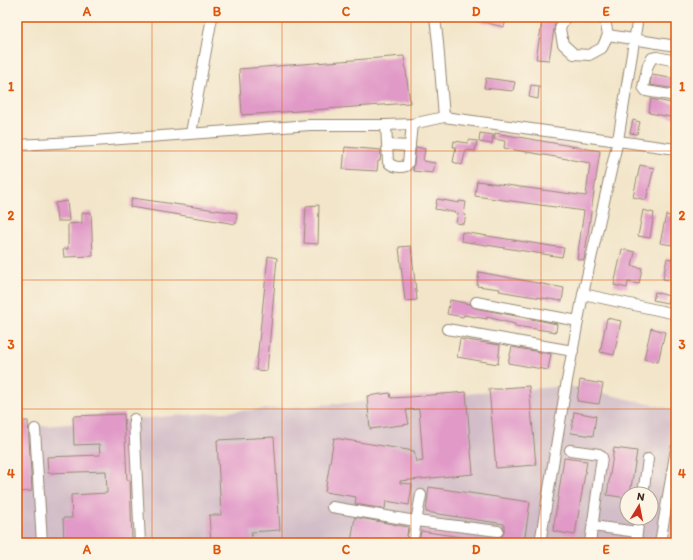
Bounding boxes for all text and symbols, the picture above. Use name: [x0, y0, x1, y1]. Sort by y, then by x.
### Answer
text: A: [82, 4, 92, 19]
text: B: [213, 4, 222, 19]
text: C: [342, 4, 351, 19]
text: D: [472, 4, 481, 19]
text: E: [602, 4, 610, 19]
text: 1: [8, 79, 14, 94]
text: 1: [679, 79, 685, 94]
text: 2: [8, 208, 15, 223]
text: 2: [679, 208, 686, 223]
text: 3: [7, 337, 15, 352]
text: 3: [678, 337, 686, 352]
text: 4: [7, 466, 15, 481]
text: 4: [678, 466, 686, 481]
north arrow: [619, 486, 659, 526]
text: N: [636, 490, 645, 504]
text: A: [82, 542, 92, 557]
text: B: [213, 542, 222, 557]
text: C: [342, 542, 351, 557]
text: D: [472, 542, 481, 557]
text: E: [602, 542, 610, 557]

